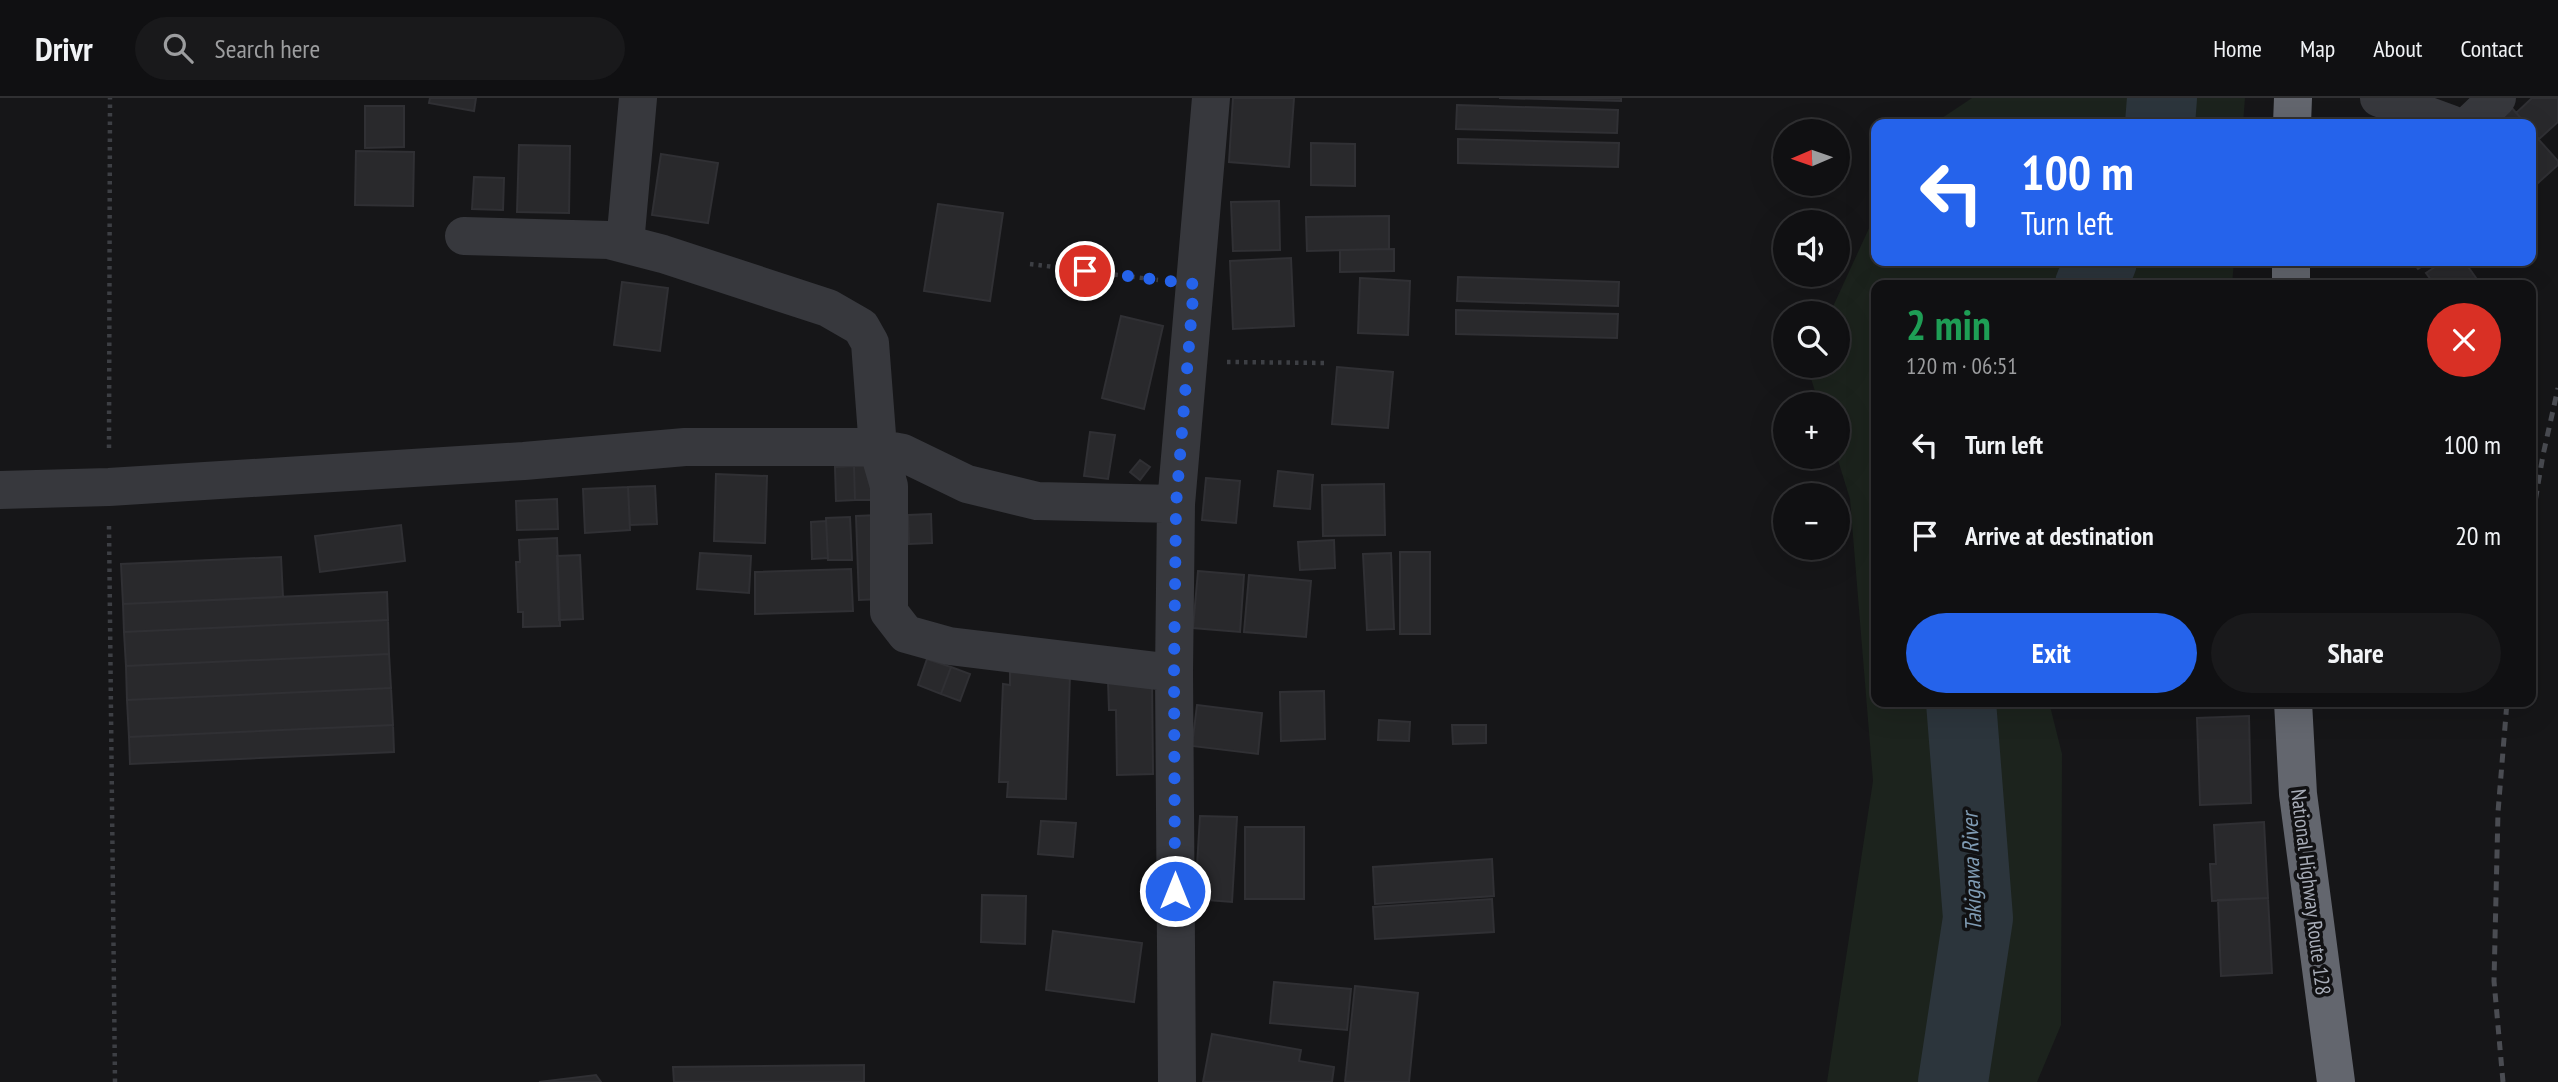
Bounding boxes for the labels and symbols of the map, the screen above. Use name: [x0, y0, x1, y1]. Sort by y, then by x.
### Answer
north arrow: [1773, 119, 1850, 196]
pin: [1055, 241, 1115, 301]
street label: National Highway Route 128: [2285, 788, 2337, 996]
water label: Takigawa River: [1954, 808, 1988, 932]
position arrow: [1138, 854, 1212, 928]

